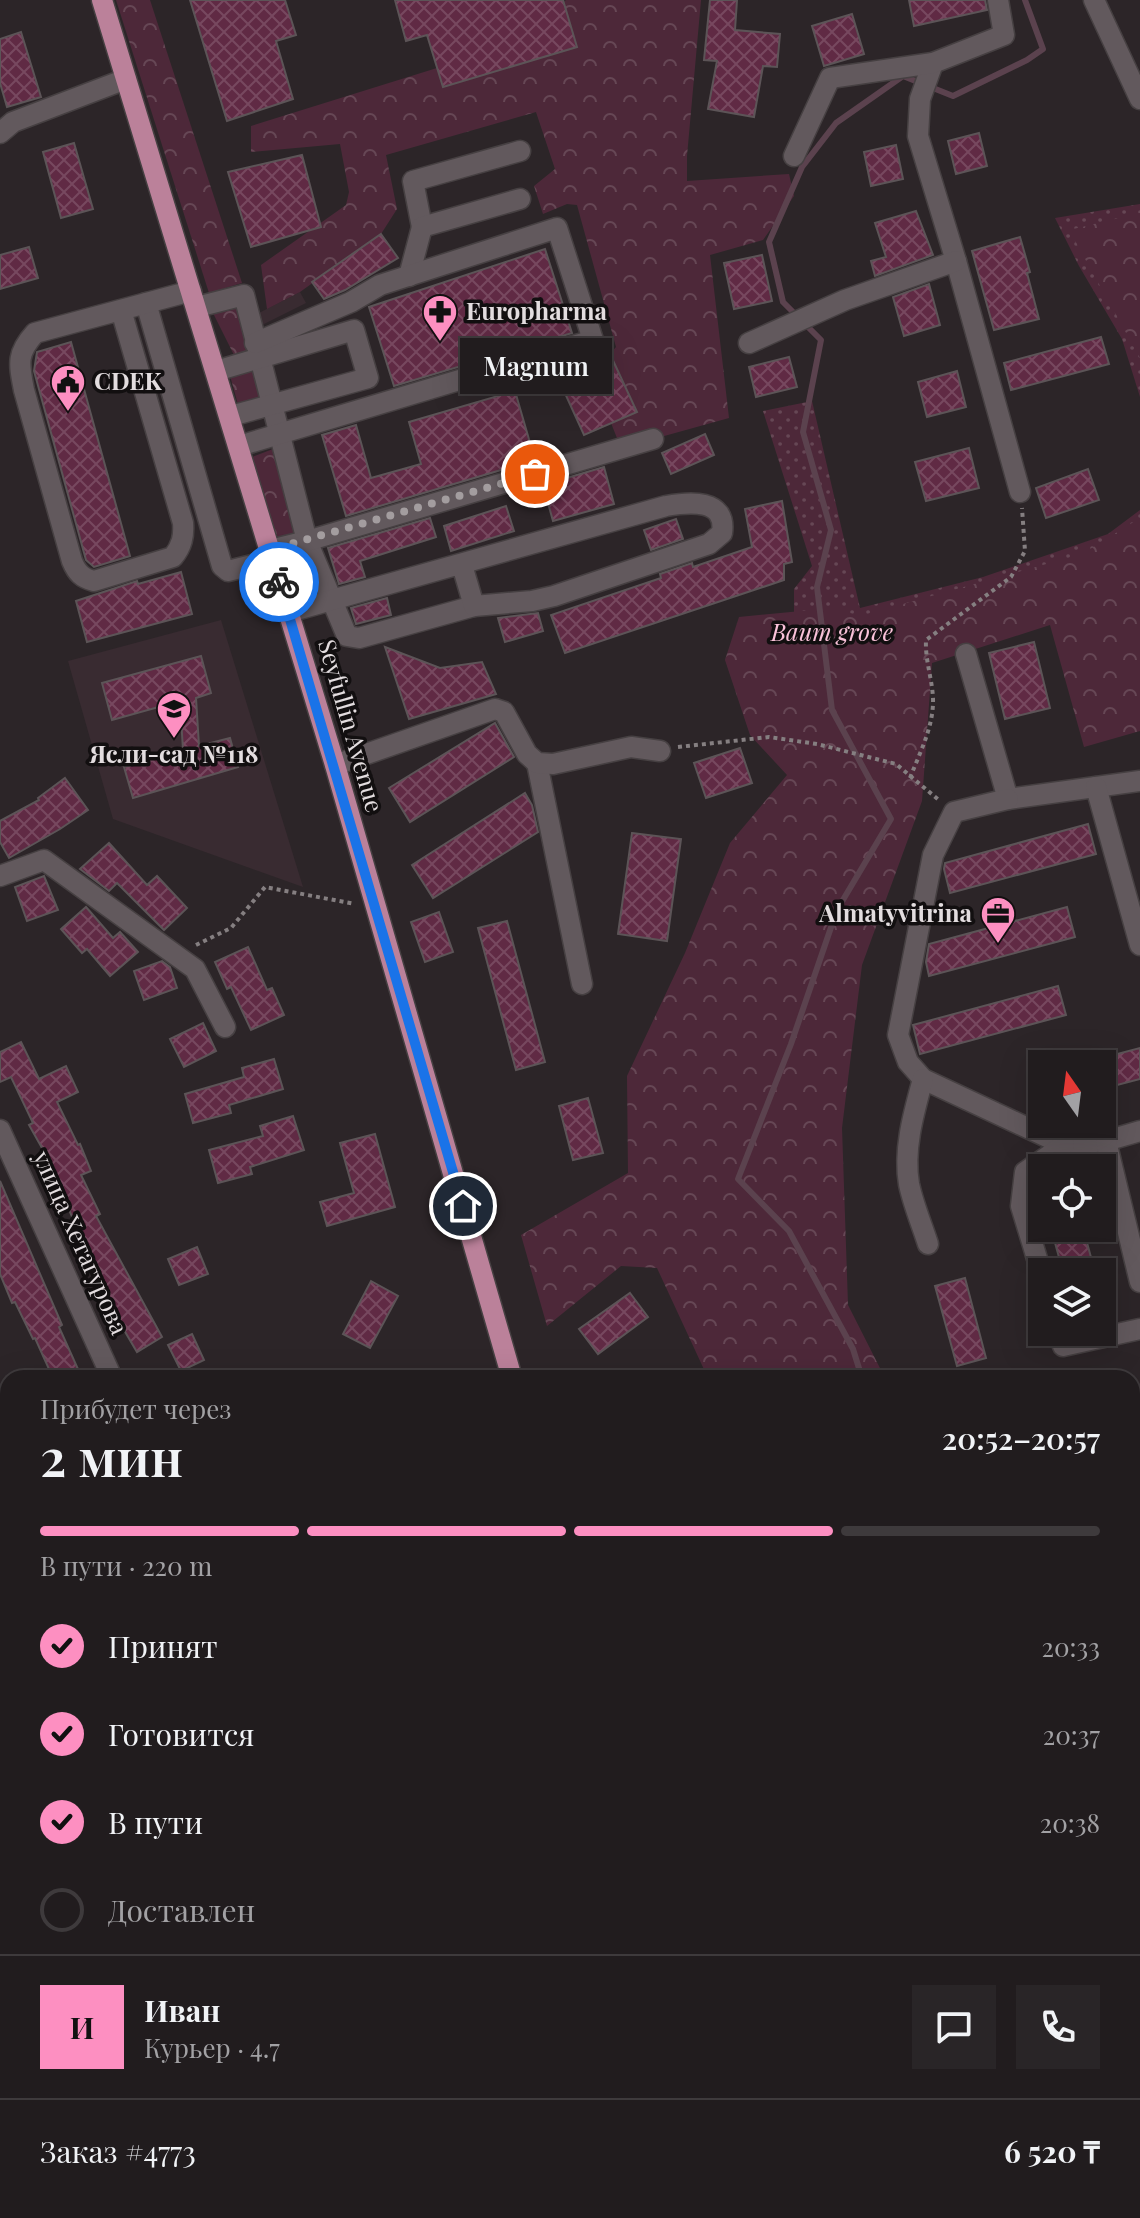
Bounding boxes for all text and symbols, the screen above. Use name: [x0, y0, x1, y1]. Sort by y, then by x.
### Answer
pharmacy icon: Europharma: [421, 293, 459, 343]
place label: Europharma: [466, 294, 608, 326]
callout: Magnum: [459, 338, 611, 394]
text: Magnum: [483, 348, 589, 383]
public building icon: CDEK: [49, 363, 87, 413]
place label: CDEK: [94, 364, 163, 396]
pin: [501, 440, 569, 508]
icon: bag: [513, 452, 557, 496]
courier: [239, 542, 319, 622]
icon: bike: [257, 560, 301, 604]
park label: Baum grove: [770, 615, 893, 647]
street label: Seyfullin Avenue: [312, 635, 392, 815]
school or university icon: Ясли-сад №118: [155, 690, 193, 740]
place label: Ясли-сад №118: [88, 737, 259, 769]
office icon: Almatyvitrina: [979, 895, 1017, 945]
place label: Almatyvitrina: [818, 896, 973, 928]
north arrow: [1028, 1050, 1116, 1138]
map controls: [1028, 1050, 1116, 1346]
street label: улица Хетагурова: [27, 1144, 137, 1339]
button: locate: [1028, 1154, 1116, 1242]
pin: [429, 1172, 497, 1240]
icon: home: [441, 1184, 485, 1228]
button: layers: [1028, 1258, 1116, 1346]
text: Прибудет через: [40, 1391, 232, 1426]
text: 20:52–20:57: [942, 1418, 1100, 1458]
text: 2 мин: [40, 1421, 183, 1490]
text: В пути · 220 m: [40, 1548, 212, 1583]
icon: check: [40, 1624, 84, 1668]
text: Принят: [108, 1626, 218, 1666]
text: 20:33: [1042, 1629, 1100, 1664]
icon: check: [40, 1712, 84, 1756]
text: Готовится: [108, 1714, 254, 1754]
text: 20:37: [1043, 1717, 1100, 1752]
icon: check: [40, 1800, 84, 1844]
text: В пути: [108, 1802, 203, 1842]
text: 20:38: [1040, 1805, 1100, 1840]
text: Доставлен: [108, 1890, 255, 1930]
button: chat: [912, 1985, 996, 2069]
button: phone: [1016, 1985, 1100, 2069]
text: Иван: [144, 1990, 220, 2030]
text: И: [70, 2007, 94, 2047]
text: Курьер · 4.7: [144, 2030, 280, 2065]
text: Заказ #4773: [40, 2131, 196, 2171]
text: 6 520 ₸: [1004, 2131, 1100, 2171]

